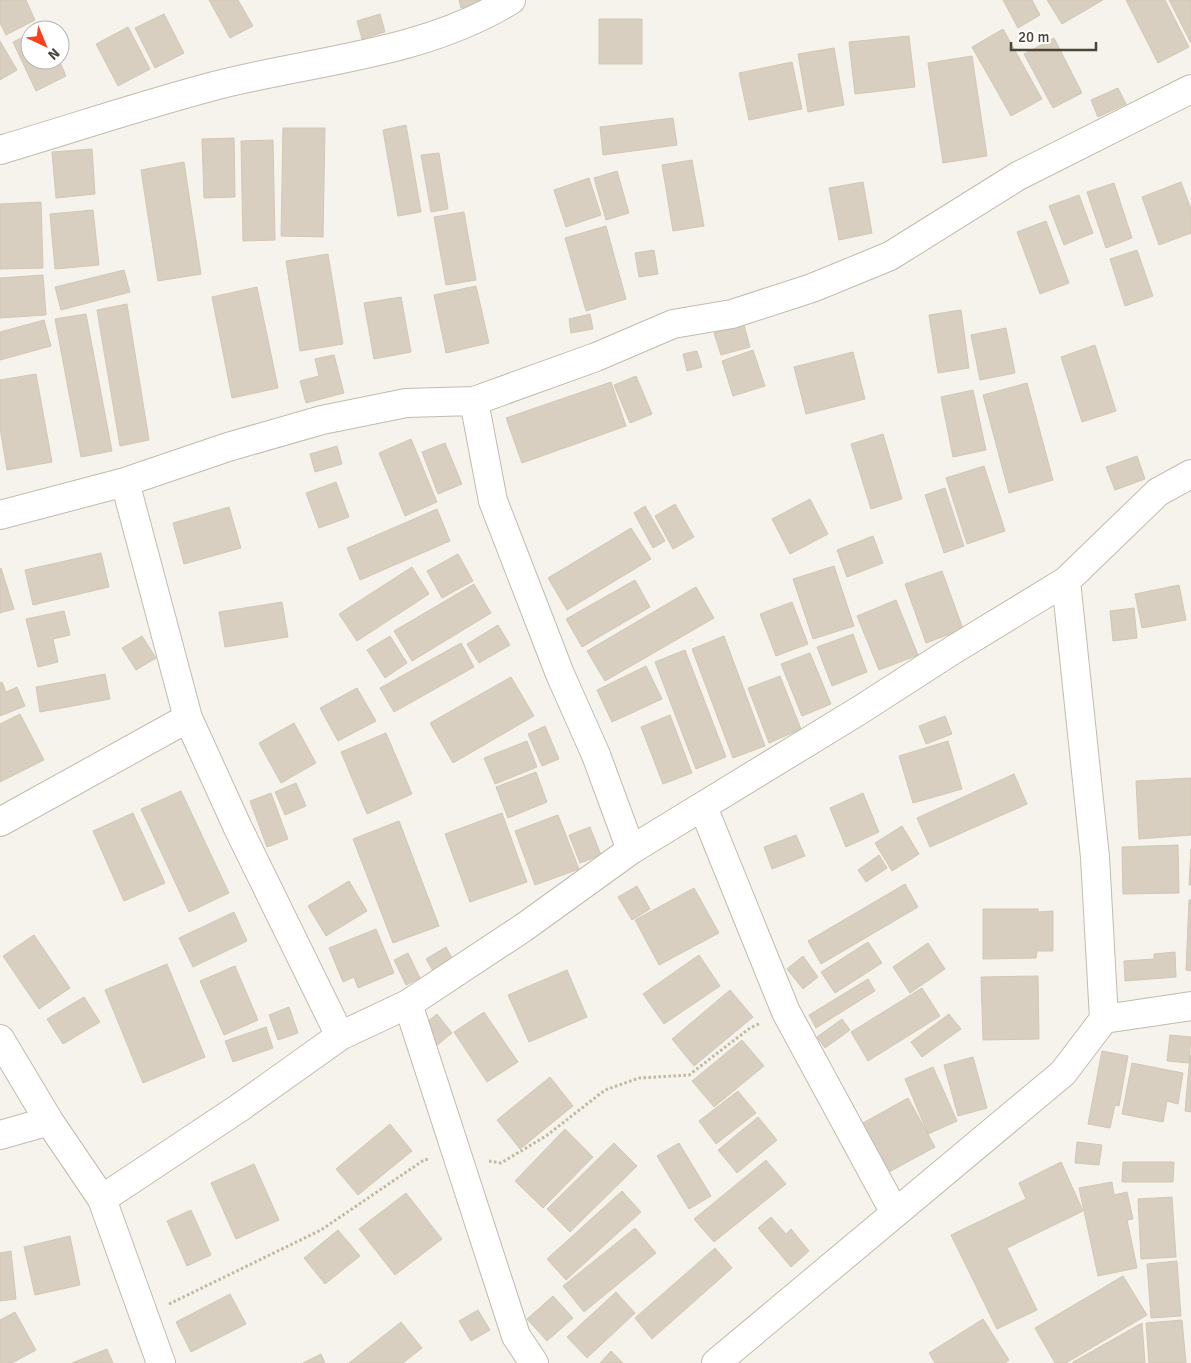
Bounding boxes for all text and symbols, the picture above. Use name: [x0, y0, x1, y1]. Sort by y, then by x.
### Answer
north arrow: [20, 20, 70, 70]
scale bar: [1011, 20, 1096, 52]
text: 20 m: [1018, 28, 1049, 46]
text: N: [44, 44, 63, 63]

